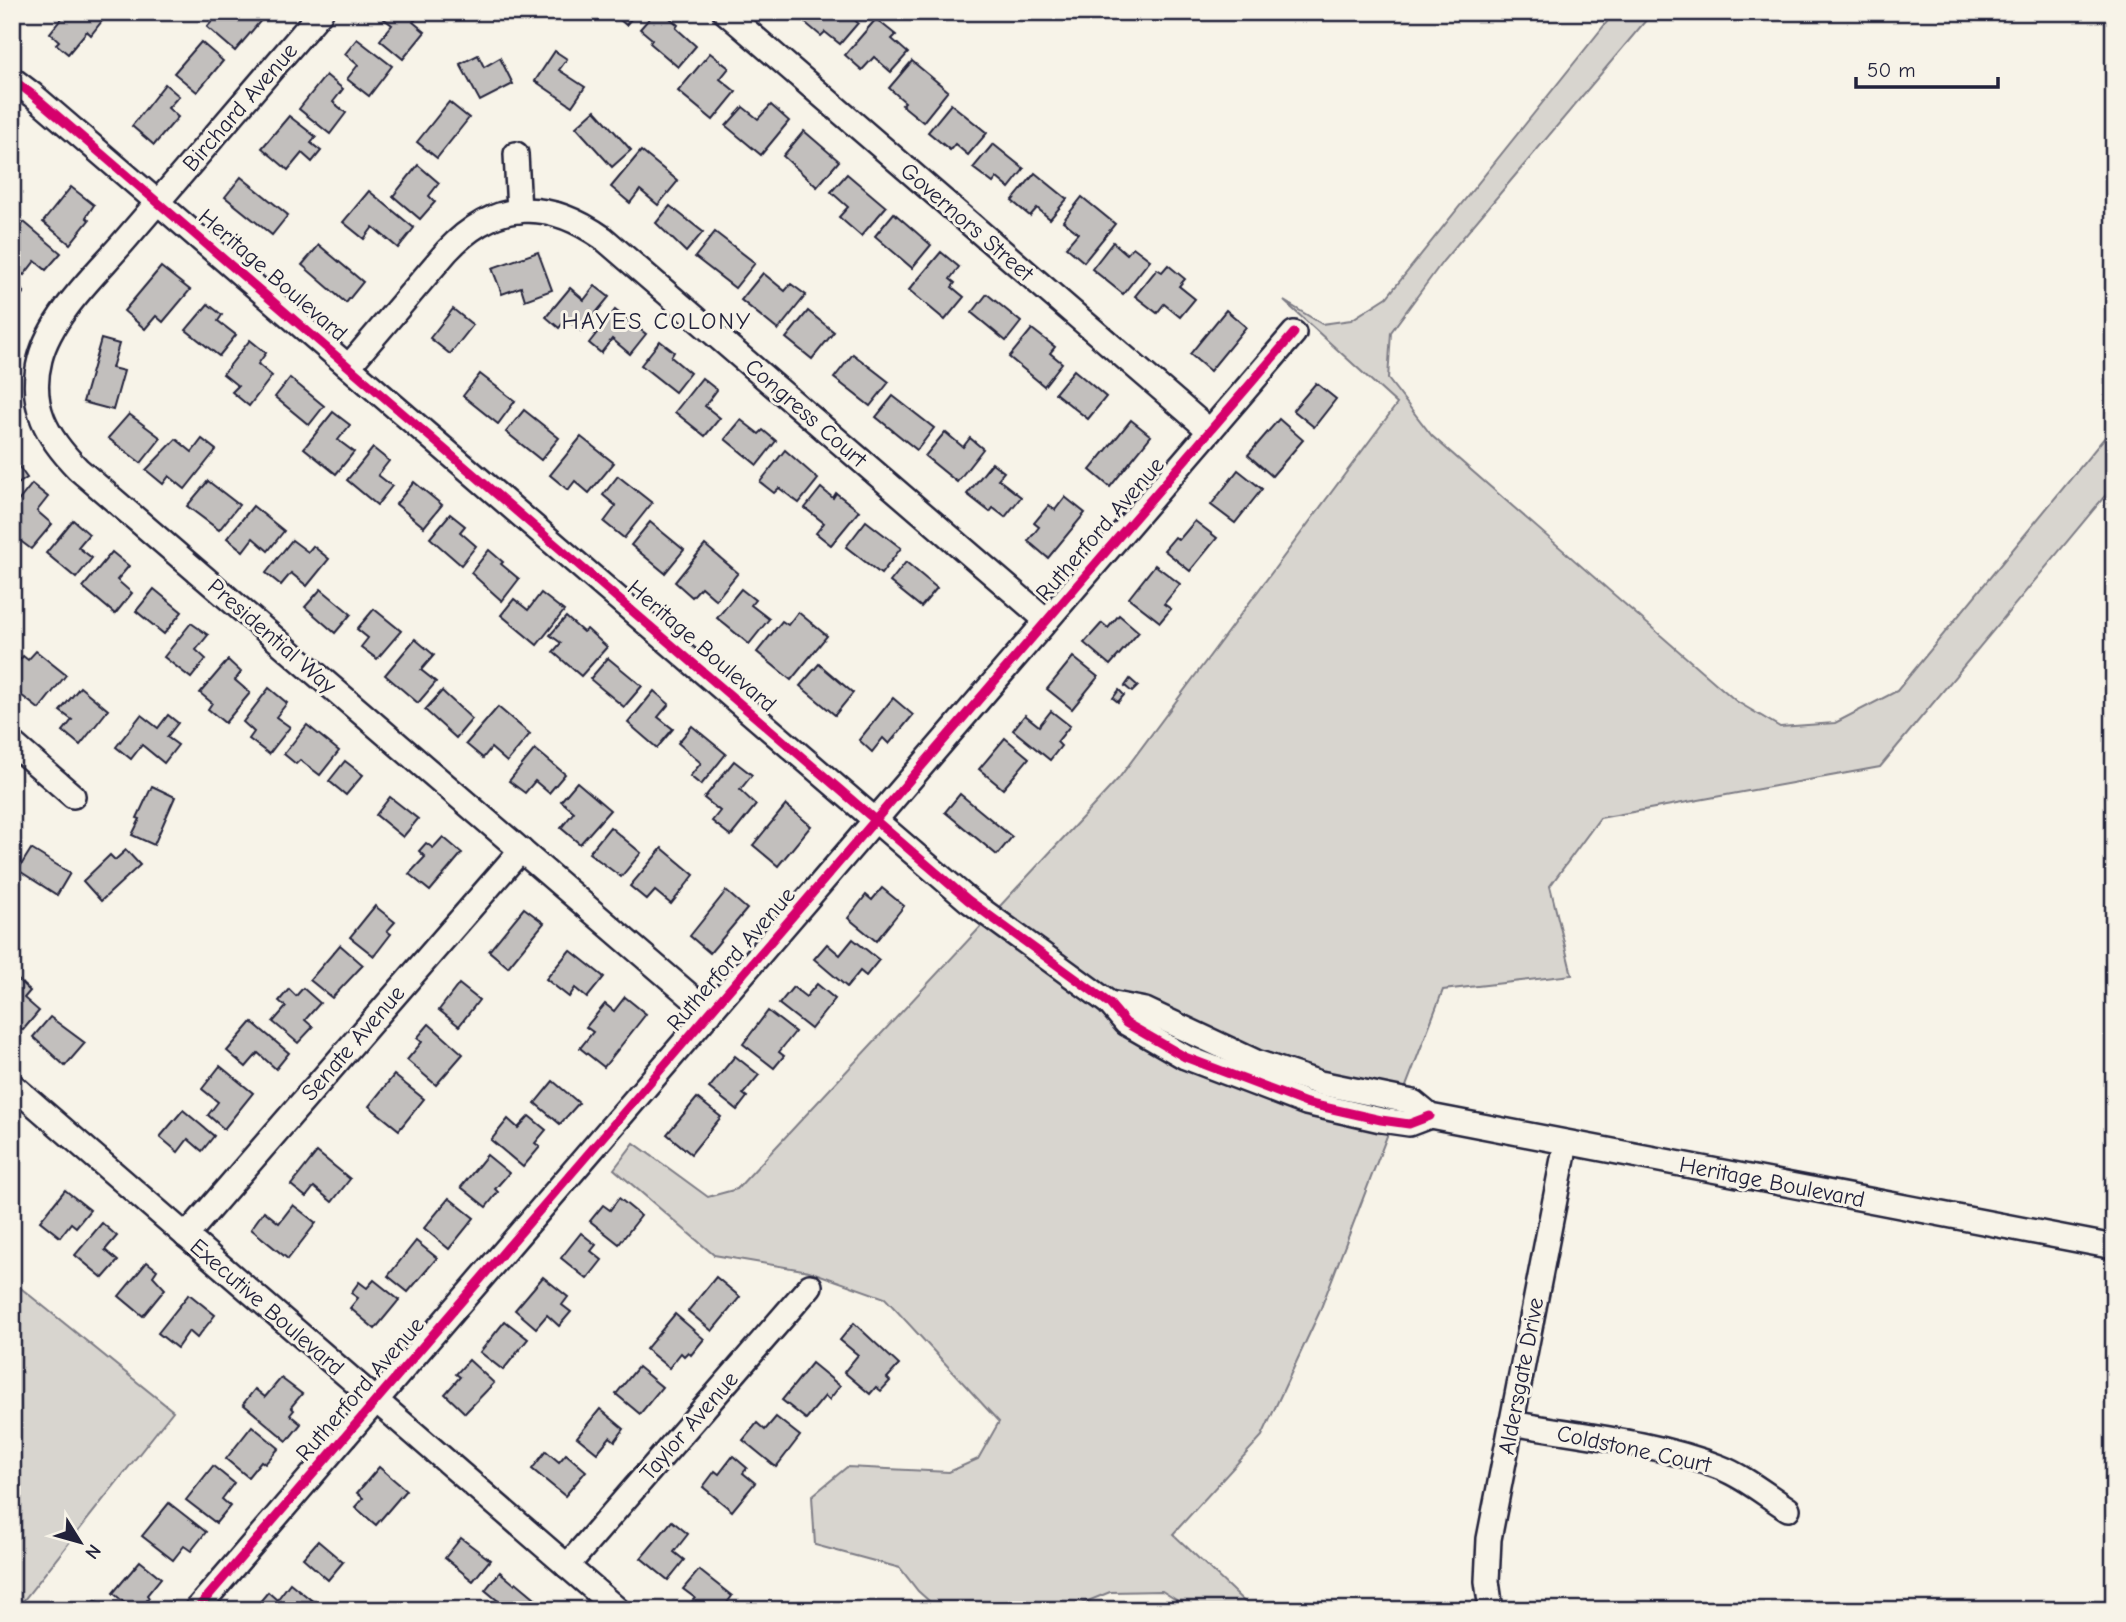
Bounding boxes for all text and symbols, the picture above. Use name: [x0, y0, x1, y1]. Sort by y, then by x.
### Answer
street label: Birchard Avenue: [177, 37, 303, 177]
scale bar: [1856, 46, 1998, 90]
text: 50 m: [1867, 58, 1916, 82]
street label: Governors Street: [895, 157, 1040, 288]
street label: Heritage Boulevard: [193, 203, 353, 347]
district label: HAYES COLONY: [562, 307, 752, 335]
street label: Congress Court: [740, 353, 873, 474]
street label: Rutherford Avenue: [1030, 452, 1170, 606]
street label: Presidential Way: [202, 573, 342, 700]
street label: Heritage Boulevard: [622, 574, 782, 718]
street label: Rutherford Avenue: [661, 882, 801, 1036]
street label: Senate Avenue: [296, 980, 410, 1106]
street label: Heritage Boulevard: [1677, 1151, 1867, 1213]
street label: Executive Boulevard: [184, 1233, 350, 1381]
street label: Aldersgate Drive: [1493, 1295, 1549, 1457]
street label: Rutherford Avenue: [290, 1312, 430, 1466]
street label: Taylor Avenue: [634, 1366, 744, 1486]
street label: Coldstone Court: [1554, 1419, 1715, 1479]
north arrow: [46, 1506, 116, 1576]
text: N: [80, 1540, 105, 1563]

